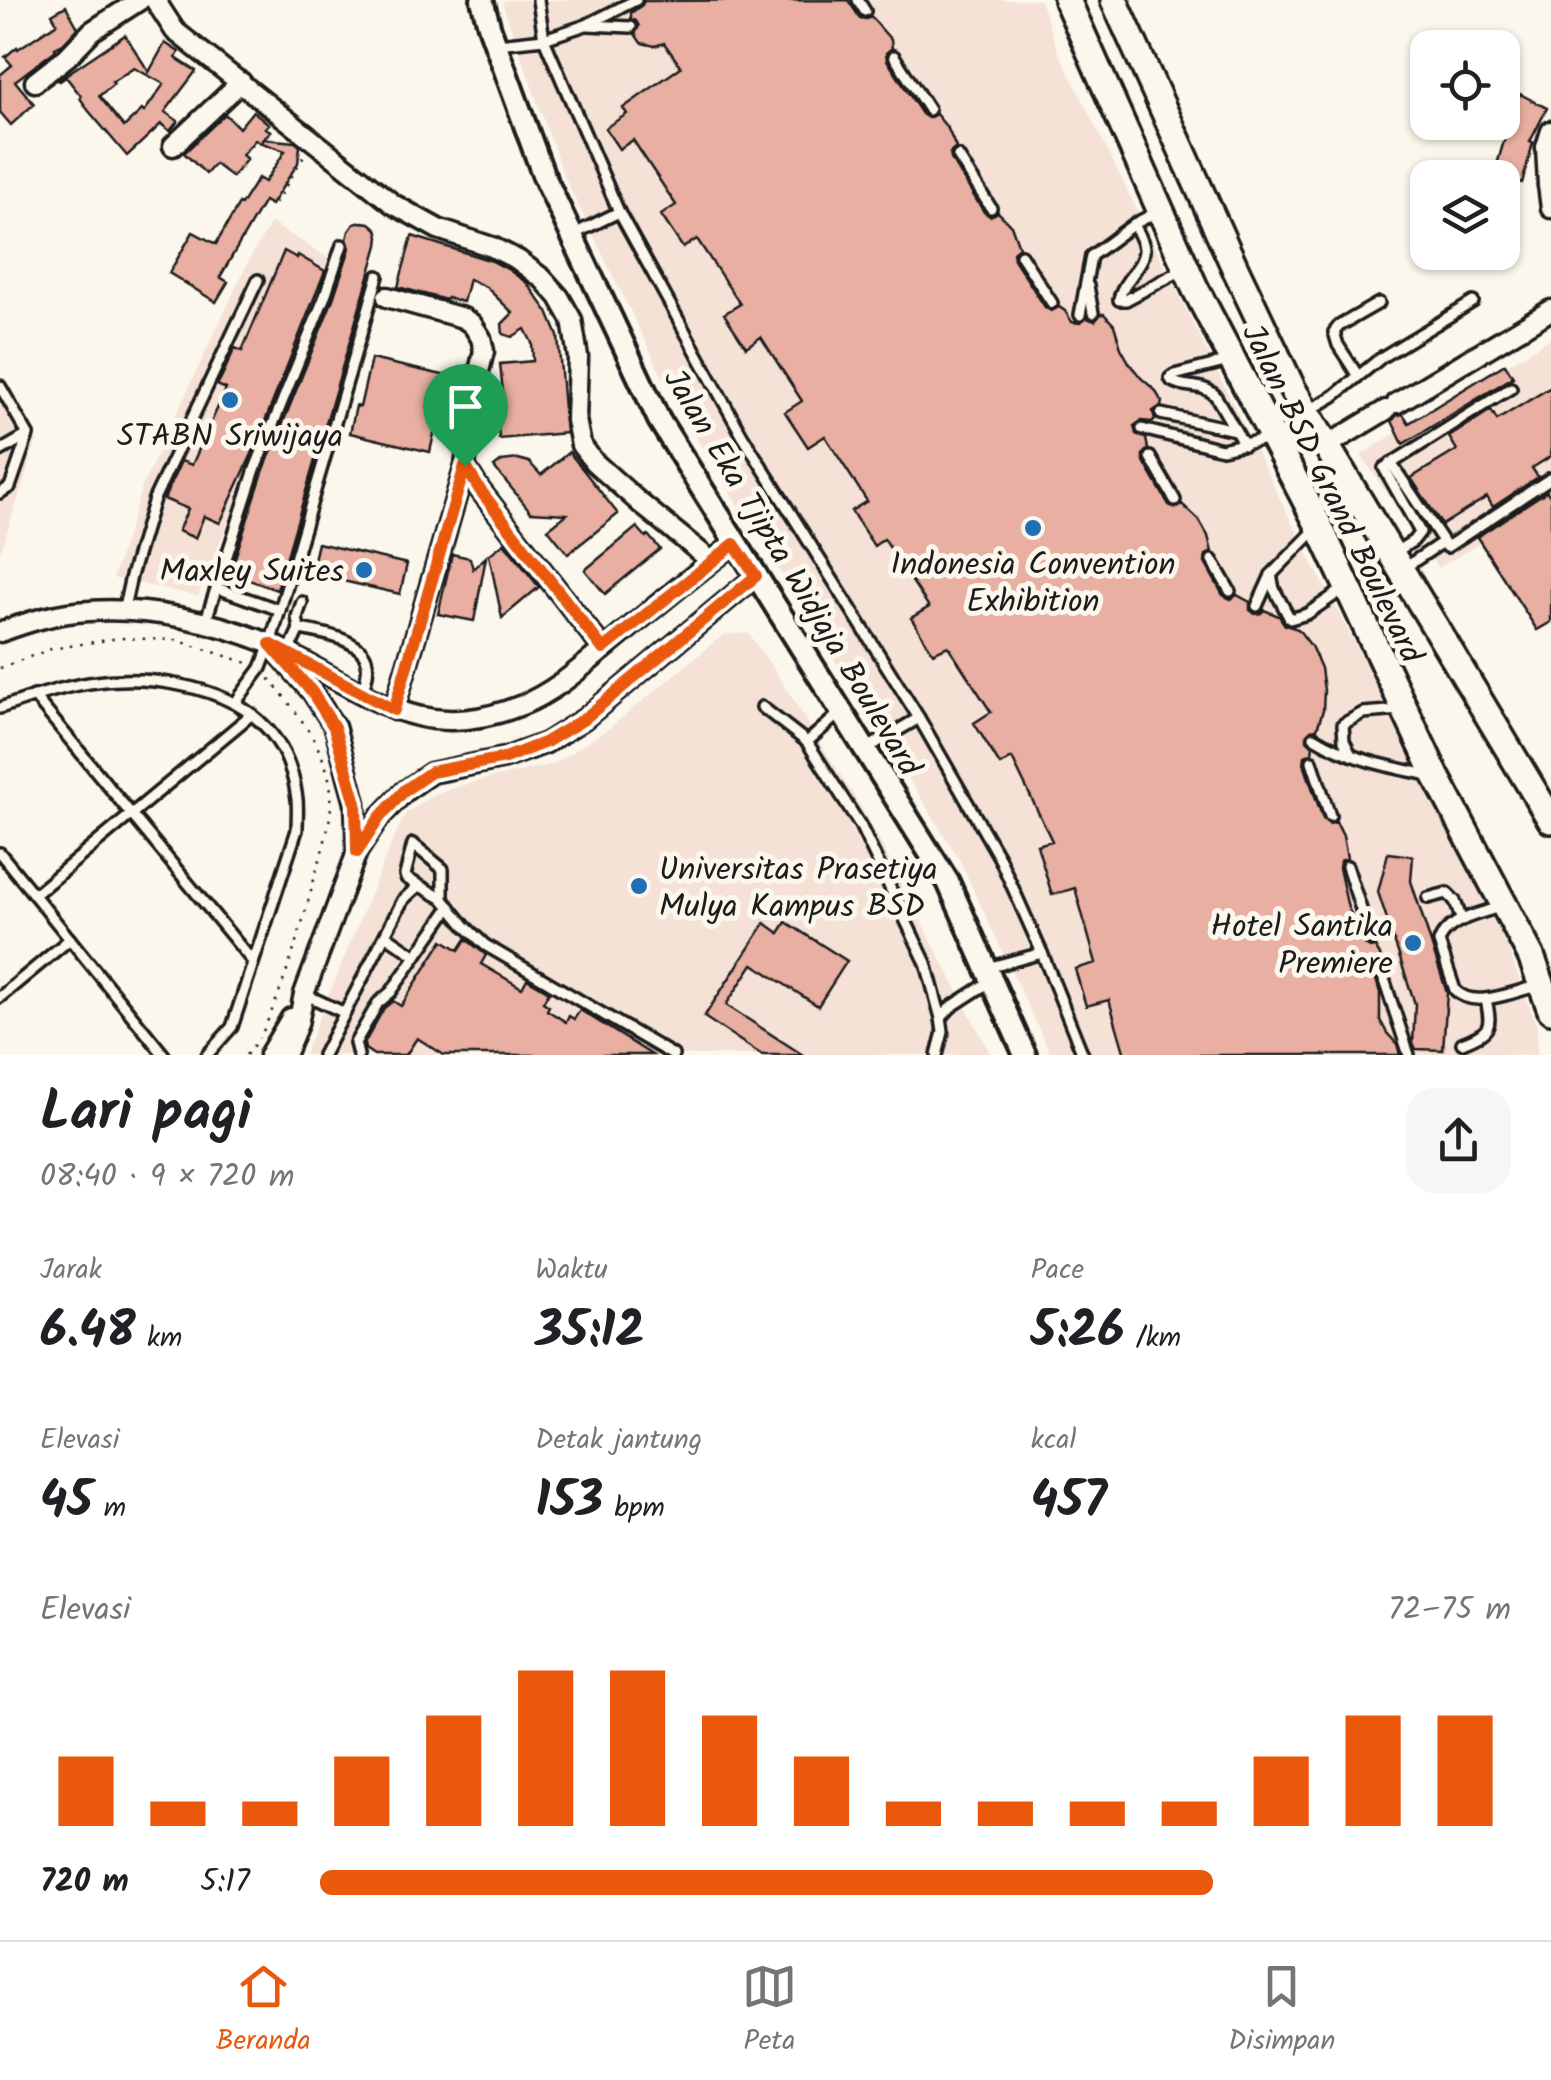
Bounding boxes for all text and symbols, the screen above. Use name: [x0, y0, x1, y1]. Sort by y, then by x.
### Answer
map controls: [1410, 30, 1520, 270]
button: locate: [1410, 30, 1520, 140]
button: layers: [1410, 160, 1520, 270]
street label: Jalan BSD Grand Boulevard: [1226, 316, 1436, 673]
street label: Jalan Eka Tjipta Widjaja Boulevard: [648, 360, 934, 788]
pin: [423, 364, 508, 467]
icon: arrive: [438, 379, 493, 434]
marker: STABN Sriwijaya: [219, 389, 241, 411]
place label: STABN Sriwijaya: [117, 412, 343, 463]
marker: Indonesia Convention Exhibition: [1022, 517, 1044, 539]
place label: Indonesia Convention Exhibition: [890, 540, 1176, 628]
place label: Maxley Suites: [160, 547, 344, 598]
marker: Maxley Suites: [353, 559, 375, 581]
place label: Universitas Prasetiya Mulya Kampus BSD: [659, 845, 937, 933]
marker: Universitas Prasetiya Mulya Kampus BSD: [628, 875, 650, 897]
place label: Hotel Santika Premiere: [1211, 902, 1393, 990]
marker: Hotel Santika Premiere: [1402, 932, 1424, 954]
text: Lari pagi: [40, 1071, 252, 1158]
button: share: [1406, 1088, 1511, 1193]
text: 08:40 · 9 × 720 m: [40, 1152, 295, 1203]
text: Jarak: [40, 1248, 102, 1293]
text: Waktu: [535, 1248, 608, 1293]
text: Pace: [1031, 1248, 1084, 1293]
text: 6.48: [40, 1293, 136, 1373]
text: 35:12: [535, 1293, 645, 1373]
text: 5:26: [1031, 1293, 1125, 1373]
text: km: [136, 1316, 182, 1361]
text: /km: [1125, 1316, 1181, 1361]
text: Elevasi: [40, 1418, 119, 1463]
text: Detak jantung: [535, 1418, 702, 1463]
text: kcal: [1031, 1418, 1076, 1463]
text: 45: [40, 1463, 93, 1543]
text: 153: [535, 1463, 603, 1543]
text: 457: [1031, 1463, 1107, 1543]
text: m: [93, 1486, 126, 1531]
text: bpm: [603, 1486, 665, 1531]
text: Elevasi: [40, 1585, 131, 1636]
text: 72–75 m: [1388, 1585, 1511, 1636]
text: 720 m: [40, 1857, 129, 1908]
text: 5:17: [200, 1857, 250, 1908]
tab: Beranda: [216, 1959, 311, 2064]
tab: Peta: [742, 1959, 797, 2064]
tab: Disimpan: [1228, 1959, 1335, 2064]

